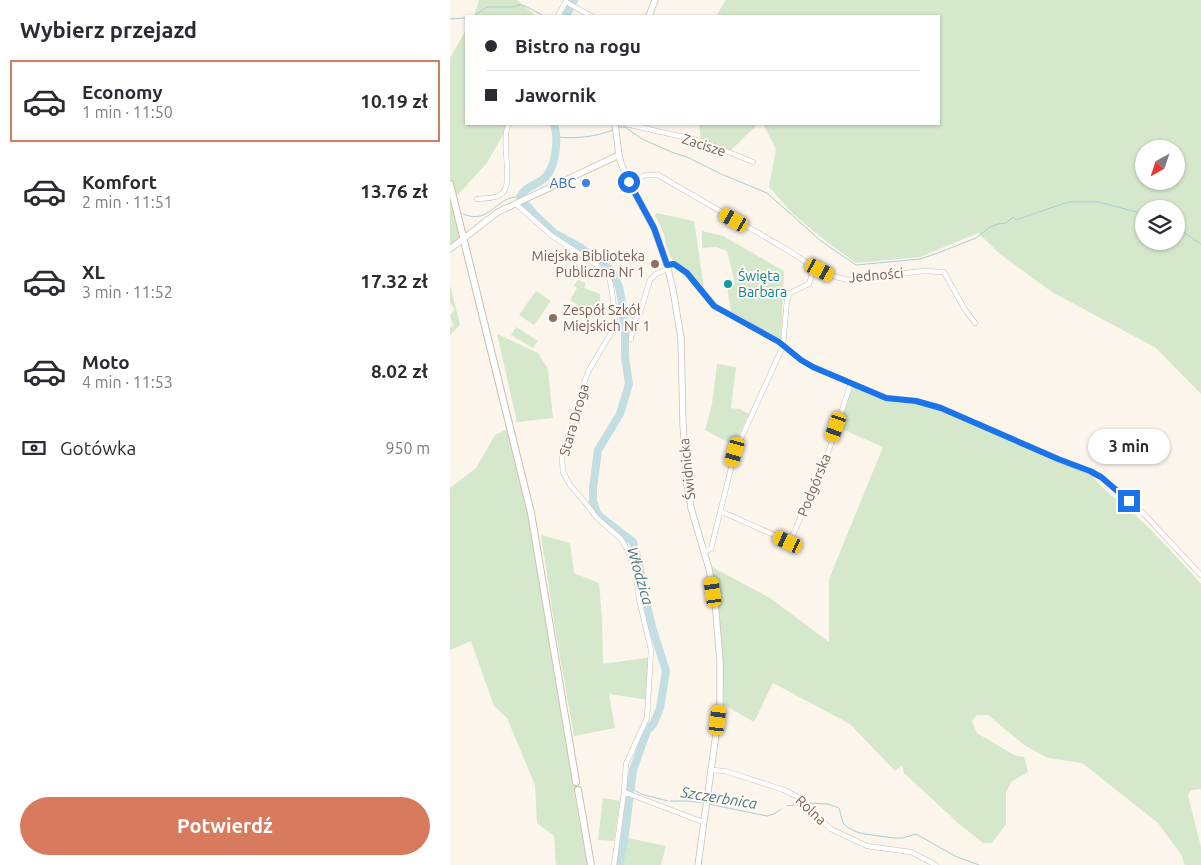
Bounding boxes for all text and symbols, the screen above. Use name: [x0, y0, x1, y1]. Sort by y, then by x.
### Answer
text: Wybierz przejazd: [20, 17, 197, 42]
text: Bistro na rogu: [515, 35, 641, 57]
icon: car: [22, 79, 67, 124]
text: Economy: [82, 81, 163, 103]
text: Jawornik: [515, 84, 596, 106]
text: 10.19 zł: [360, 90, 428, 112]
text: 1 min · 11:50: [82, 103, 173, 121]
street label: Zacisze: [680, 130, 728, 160]
north arrow: [1135, 140, 1185, 190]
map controls: [1135, 140, 1185, 250]
icon: car: [22, 169, 67, 214]
text: Komfort: [82, 171, 157, 193]
route start: [618, 171, 640, 193]
place label: ABC: [549, 175, 576, 191]
marker: ABC: [580, 177, 592, 189]
text: 13.76 zł: [360, 180, 428, 202]
text: 2 min · 11:51: [82, 193, 173, 211]
button: layers: [1135, 200, 1185, 250]
car: [717, 206, 750, 234]
place label: Miejska Biblioteka Publiczna Nr 1: [532, 248, 645, 280]
car: [803, 256, 836, 284]
marker: Miejska Biblioteka Publiczna Nr 1: [649, 258, 661, 270]
icon: car: [22, 259, 67, 304]
text: XL: [82, 261, 105, 283]
street label: Jedności: [848, 265, 904, 285]
place label: Święta Barbara: [738, 267, 787, 300]
text: 17.32 zł: [360, 270, 428, 292]
marker: Święta Barbara: [722, 278, 734, 290]
text: 3 min · 11:52: [82, 283, 173, 301]
place label: Zespół Szkół Miejskich Nr 1: [563, 302, 650, 334]
marker: Zespół Szkół Miejskich Nr 1: [547, 312, 559, 324]
icon: car: [22, 349, 67, 394]
text: Moto: [82, 351, 130, 373]
text: 8.02 zł: [371, 360, 428, 382]
text: 4 min · 11:53: [82, 373, 173, 391]
street label: Stara Droga: [556, 382, 592, 458]
car: [824, 410, 847, 444]
callout: 3 min: [1088, 428, 1170, 464]
icon: cash: [20, 434, 48, 462]
car: [723, 436, 746, 468]
text: Gotówka: [60, 437, 136, 459]
street label: Świdnicka: [675, 437, 698, 501]
text: 3 min: [1109, 437, 1149, 455]
text: 950 m: [385, 439, 430, 457]
street label: Podgórska: [794, 451, 834, 519]
route end: [1118, 490, 1140, 512]
car: [771, 529, 804, 555]
water label: Włodzica: [624, 545, 657, 607]
car: [703, 576, 722, 608]
car: [708, 704, 727, 736]
water label: Szczerbnica: [679, 783, 758, 812]
street label: Rolna: [792, 792, 830, 828]
button: Potwierdź: [20, 797, 430, 855]

